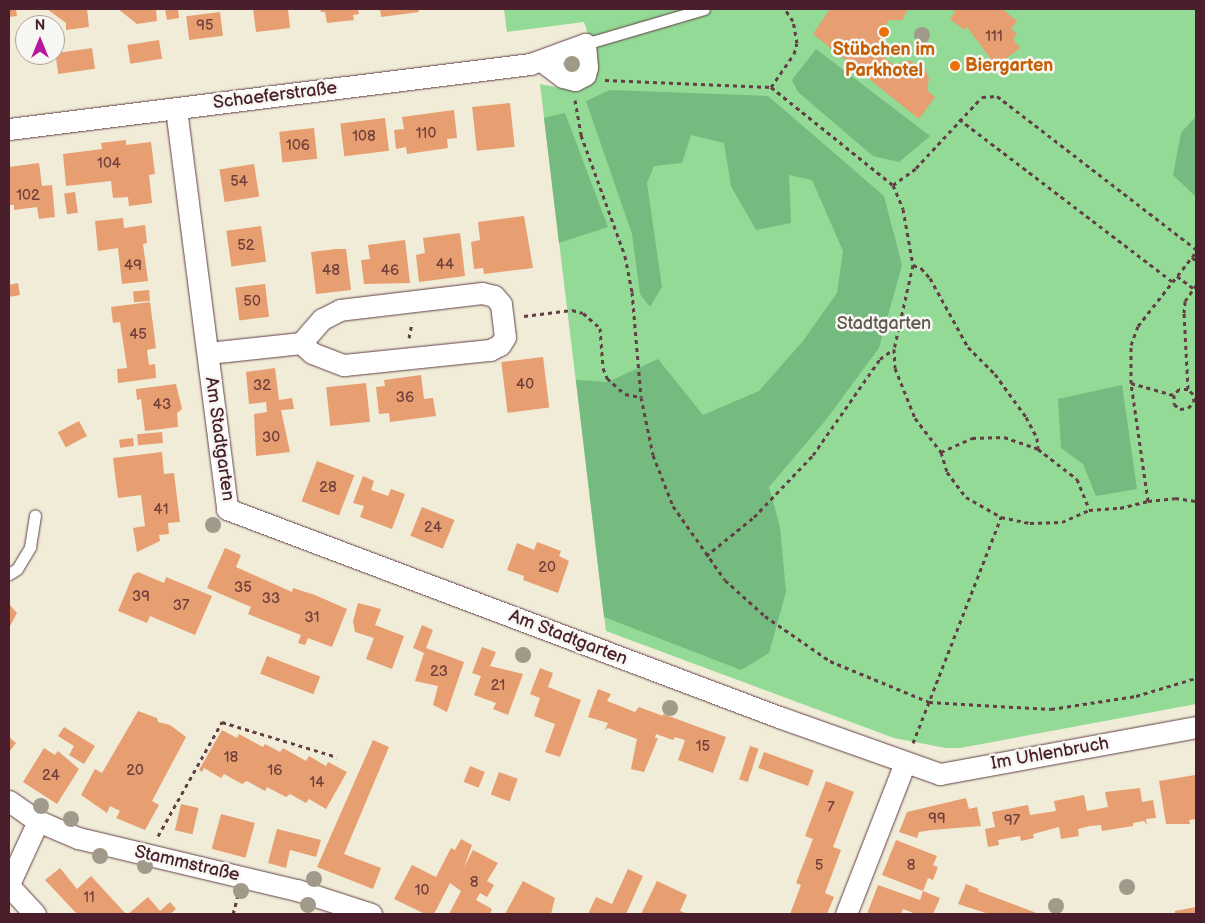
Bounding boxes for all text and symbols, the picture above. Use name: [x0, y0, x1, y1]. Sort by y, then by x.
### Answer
north arrow: [15, 15, 65, 65]
text: N: [35, 17, 45, 34]
house number: 95: [196, 17, 214, 35]
marker: Stübchen im Parkhotel: [878, 26, 890, 38]
house number: 111: [985, 28, 1003, 46]
place label: Stübchen im Parkhotel: [833, 40, 935, 82]
place label: Biergarten: [965, 55, 1053, 77]
marker: Biergarten: [949, 60, 961, 72]
street label: Schaeferstraße: [212, 78, 338, 114]
house number: 110: [416, 125, 436, 143]
house number: 108: [352, 128, 376, 146]
house number: 106: [286, 137, 310, 155]
house number: 104: [97, 155, 121, 173]
house number: 54: [230, 173, 248, 191]
house number: 102: [16, 187, 40, 205]
house number: 52: [237, 237, 255, 255]
house number: 44: [436, 256, 454, 274]
house number: 49: [124, 257, 142, 275]
house number: 48: [322, 262, 340, 280]
house number: 46: [381, 262, 399, 280]
house number: 50: [243, 293, 261, 311]
park label: Stadtgarten: [837, 313, 931, 335]
house number: 45: [129, 326, 147, 344]
street label: Am Stadtgarten: [200, 375, 238, 503]
house number: 40: [516, 376, 534, 394]
house number: 32: [253, 377, 271, 395]
house number: 36: [396, 389, 414, 407]
house number: 43: [153, 396, 171, 414]
house number: 30: [262, 429, 280, 447]
house number: 28: [319, 479, 337, 497]
house number: 41: [154, 501, 168, 519]
house number: 24: [424, 519, 442, 537]
house number: 20: [538, 559, 556, 577]
house number: 35: [234, 579, 252, 597]
house number: 39: [132, 588, 150, 606]
house number: 33: [262, 590, 280, 608]
house number: 37: [173, 597, 189, 615]
street label: Am Stadtgarten: [506, 605, 630, 671]
house number: 31: [304, 609, 320, 627]
house number: 23: [430, 663, 448, 681]
house number: 21: [491, 677, 505, 695]
street label: Im Uhlenbruch: [989, 733, 1111, 775]
house number: 15: [696, 738, 710, 756]
house number: 18: [224, 749, 238, 767]
house number: 20: [126, 762, 144, 780]
house number: 16: [268, 762, 282, 780]
house number: 24: [42, 767, 60, 785]
house number: 14: [310, 774, 324, 792]
house number: 7: [827, 799, 835, 817]
house number: 99: [928, 810, 946, 828]
house number: 97: [1004, 812, 1020, 830]
street label: Stammstraße: [132, 841, 242, 887]
house number: 5: [815, 857, 823, 875]
house number: 8: [907, 857, 915, 875]
house number: 8: [470, 874, 478, 892]
house number: 10: [415, 882, 429, 900]
house number: 11: [83, 889, 95, 907]

